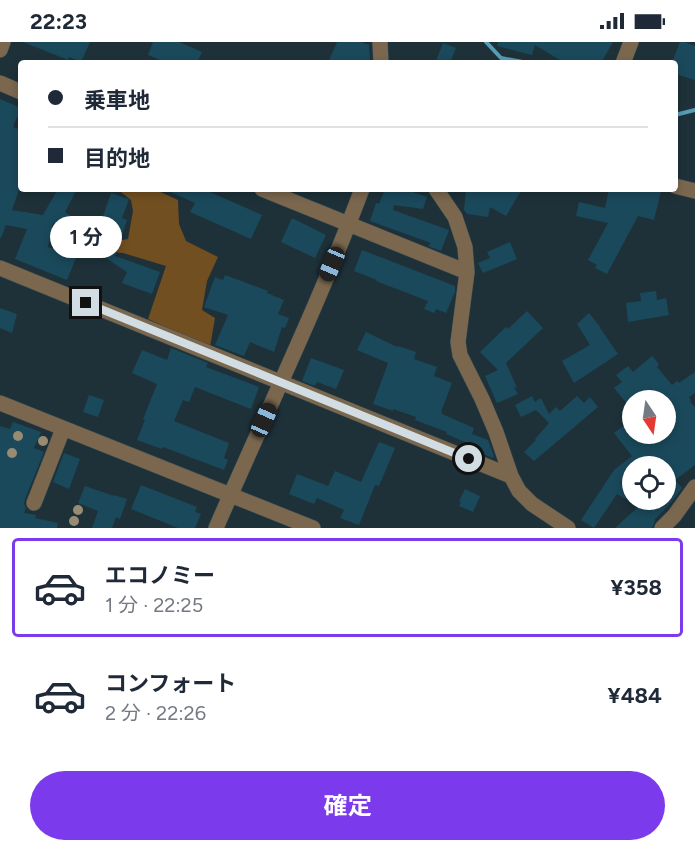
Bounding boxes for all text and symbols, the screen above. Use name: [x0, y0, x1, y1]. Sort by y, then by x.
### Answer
text: 22:23: [30, 8, 87, 35]
text: 乗車地: [84, 87, 150, 114]
text: 目的地: [84, 145, 150, 172]
callout: 1 分: [50, 216, 122, 258]
text: 1 分: [69, 225, 103, 249]
car: [317, 244, 347, 284]
route end: [72, 289, 99, 316]
north arrow: [622, 390, 676, 444]
map controls: [622, 390, 676, 510]
car: [248, 400, 280, 440]
route start: [455, 445, 482, 472]
button: locate: [622, 456, 676, 510]
icon: car: [33, 561, 87, 615]
text: エコノミー: [105, 562, 215, 589]
text: ¥358: [610, 574, 662, 601]
text: 1 分 · 22:25: [105, 593, 203, 617]
icon: car: [33, 669, 87, 723]
text: コンフォート: [105, 670, 236, 697]
text: ¥484: [608, 682, 662, 709]
text: 2 分 · 22:26: [105, 701, 206, 725]
button: 確定: [30, 771, 665, 840]

